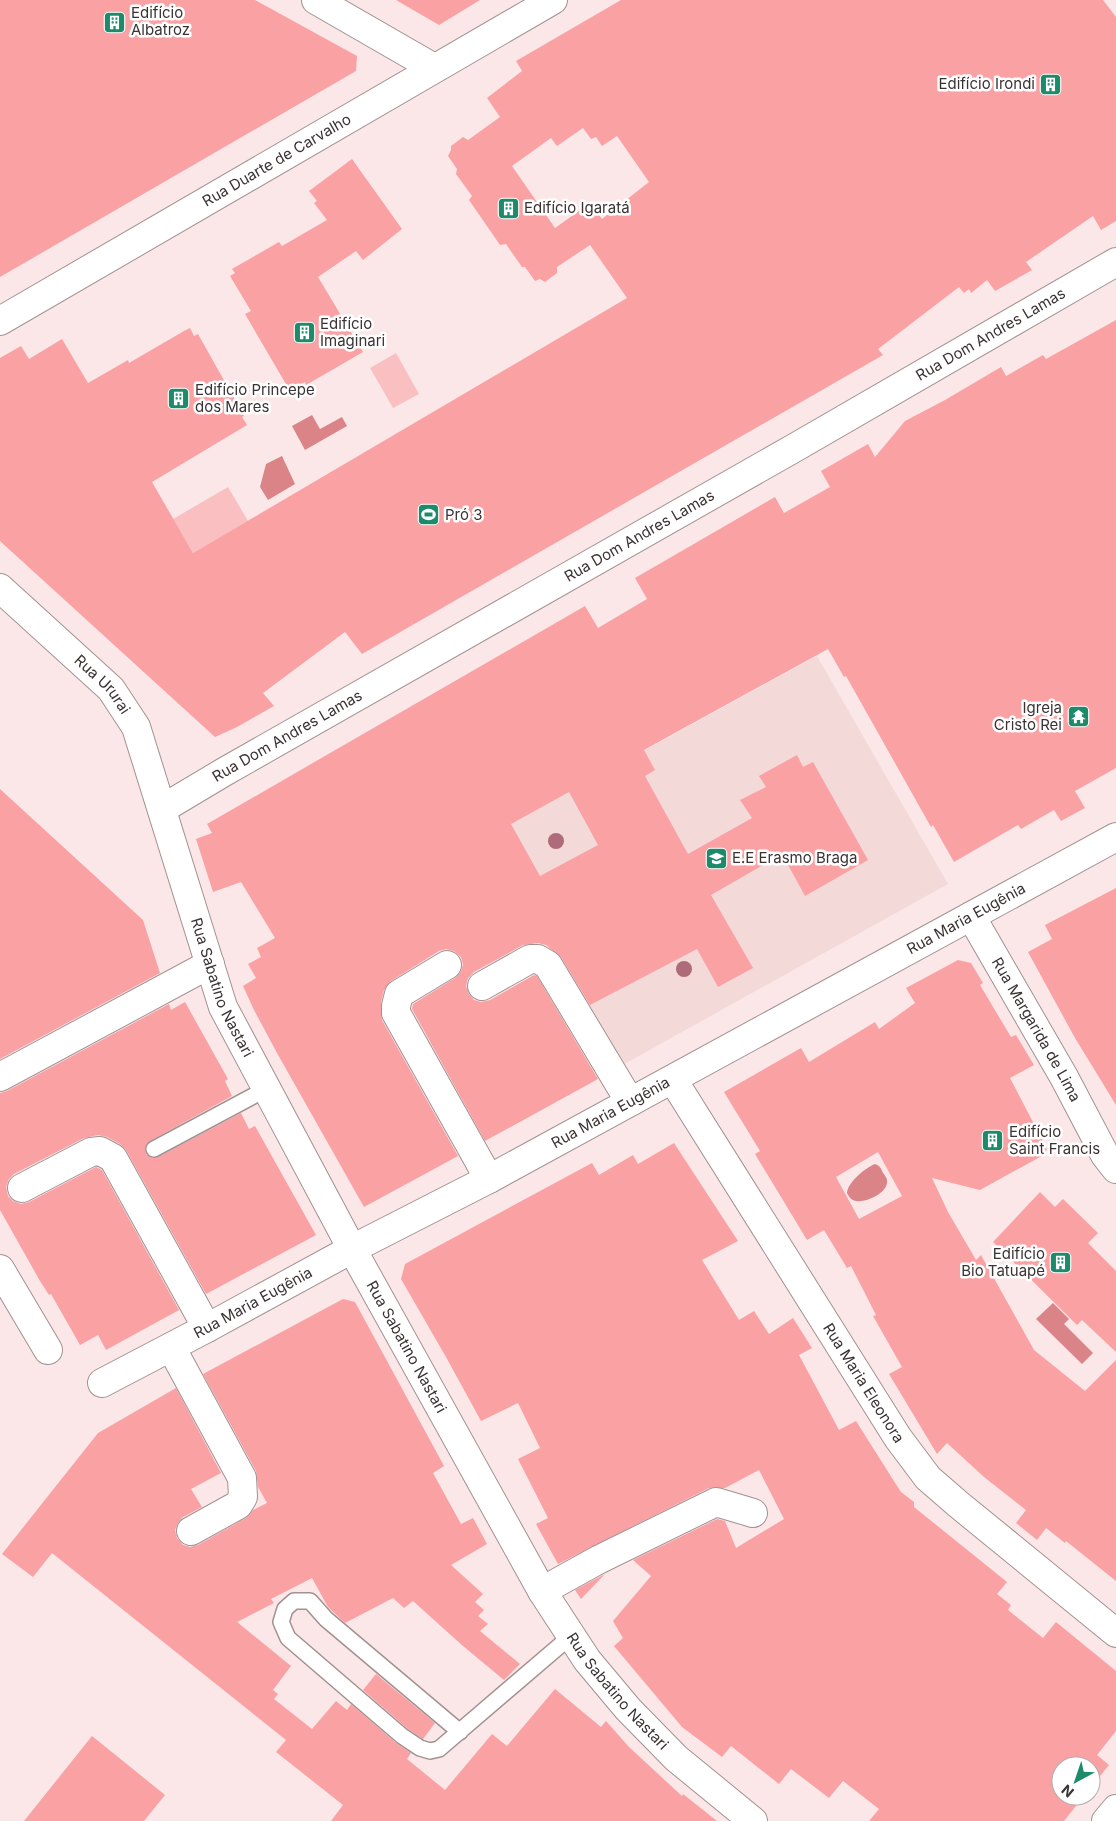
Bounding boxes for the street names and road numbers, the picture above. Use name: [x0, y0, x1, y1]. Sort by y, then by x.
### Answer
street label: Rua Duarte de Carvalho: [199, 109, 354, 210]
street label: Rua Dom Andres Lamas: [912, 283, 1069, 385]
street label: Rua Dom Andres Lamas: [561, 485, 718, 586]
street label: Rua Ururai: [71, 650, 135, 718]
street label: Rua Dom Andres Lamas: [209, 685, 366, 786]
street label: Rua Maria Eugênia: [903, 878, 1028, 958]
street label: Rua Sabatino Nastari: [187, 915, 258, 1060]
street label: Rua Margarida de Lima: [988, 954, 1085, 1105]
street label: Rua Maria Eugênia: [548, 1072, 673, 1152]
street label: Rua Maria Eugênia: [190, 1262, 315, 1342]
street label: Rua Sabatino Nastari: [363, 1277, 451, 1416]
street label: Rua Maria Eleonora: [819, 1319, 909, 1446]
street label: Rua Sabatino Nastari: [563, 1629, 673, 1754]

